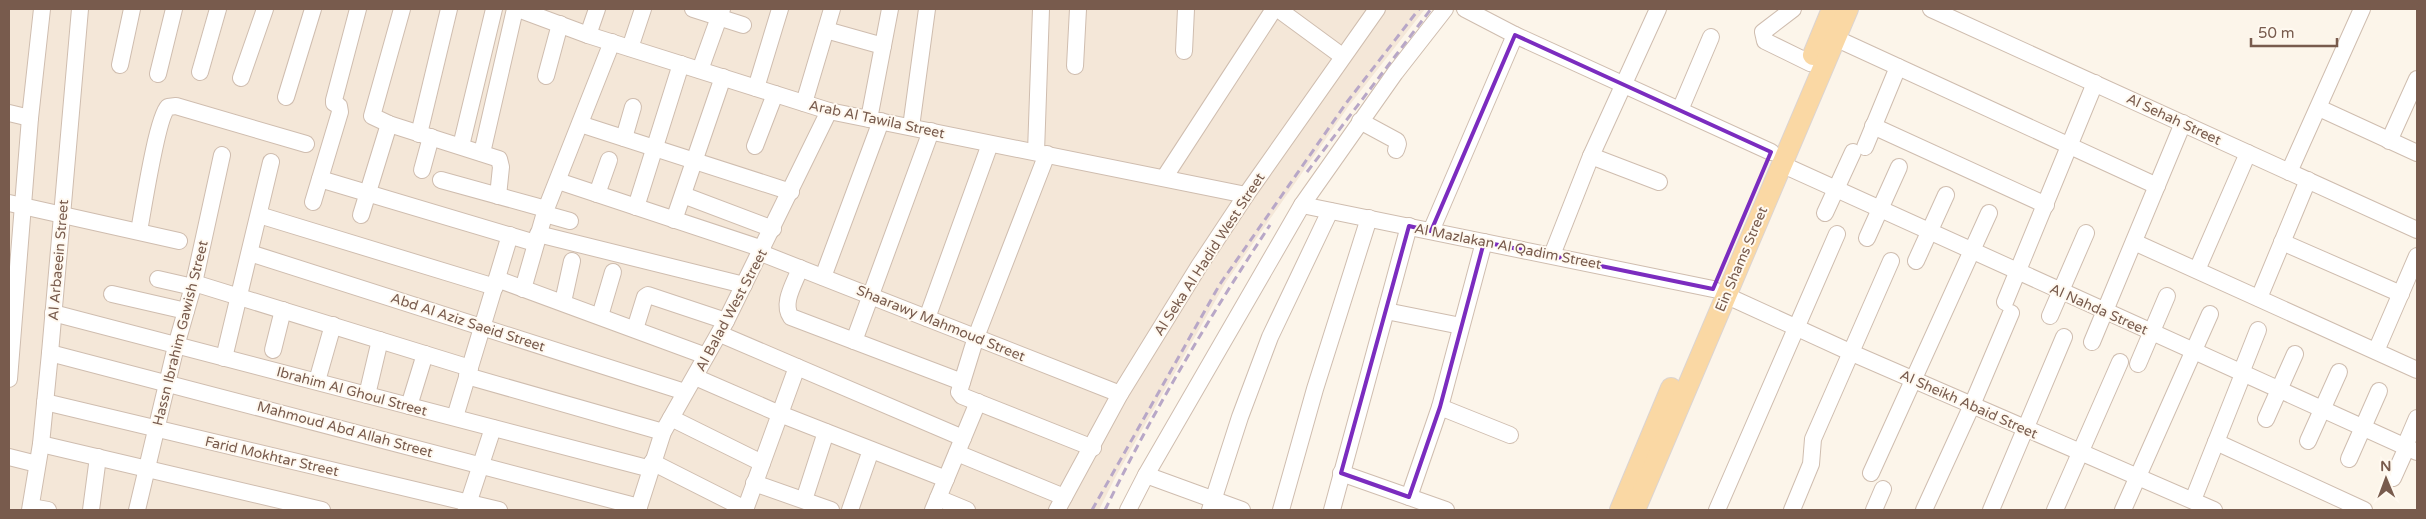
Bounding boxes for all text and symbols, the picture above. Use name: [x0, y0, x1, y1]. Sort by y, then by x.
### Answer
scale bar: [2251, 15, 2337, 47]
text: 50 m: [2258, 24, 2295, 42]
street label: Al Sehah Street: [2124, 90, 2224, 149]
street label: Arab Al Tawila Street: [807, 97, 947, 142]
street label: Al Seka Al Hadid West Street: [1150, 169, 1269, 339]
street label: Al Arbaeein Street: [45, 198, 72, 321]
street label: Ein Shams Street: [1712, 203, 1772, 314]
street label: Al Mazlakan Al Qadim Street: [1413, 220, 1603, 273]
street label: Hassn Ibrahim Gawish Street: [149, 238, 212, 427]
street label: Al Balad West Street: [692, 246, 771, 374]
street label: Al Nahda Street: [2047, 280, 2151, 339]
street label: Shaarawy Mahmoud Street: [854, 282, 1028, 365]
street label: Abd Al Aziz Saeid Street: [389, 290, 548, 356]
street label: Ibrahim Al Ghoul Street: [275, 363, 430, 420]
street label: Al Sheikh Abaid Street: [1897, 366, 2041, 443]
street label: Mahmoud Abd Allah Street: [255, 398, 435, 461]
street label: Farid Mokhtar Street: [203, 433, 341, 480]
north arrow: [2361, 454, 2411, 504]
text: N: [2380, 458, 2392, 475]

